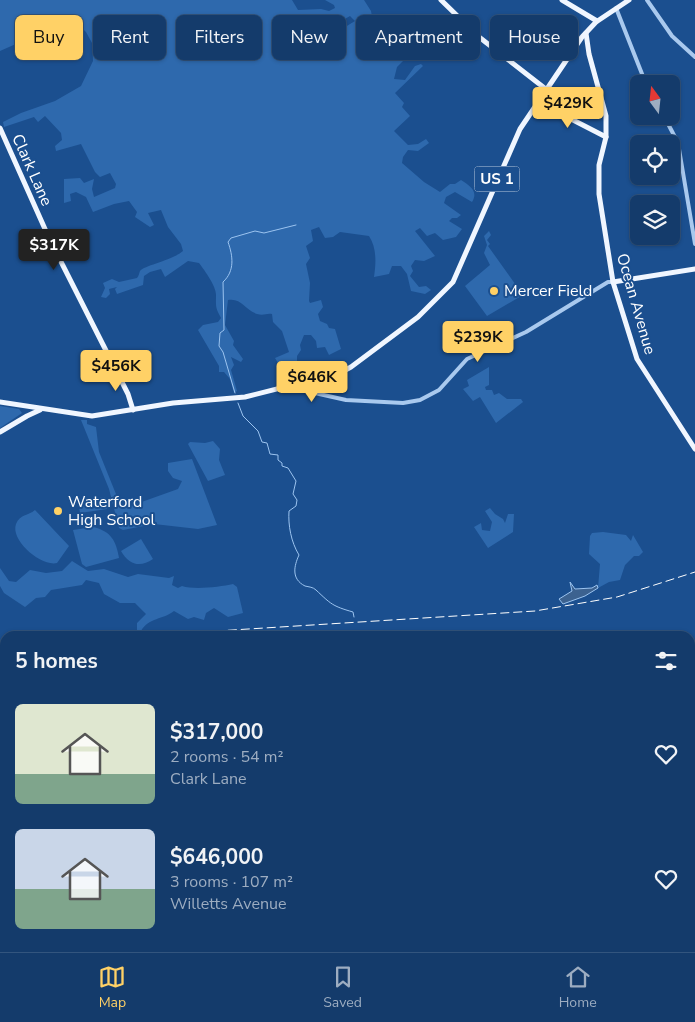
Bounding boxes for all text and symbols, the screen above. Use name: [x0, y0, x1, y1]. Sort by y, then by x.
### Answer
chip: Buy: [15, 15, 83, 60]
chip: Rent: [93, 15, 166, 60]
chip: Filters: [176, 15, 262, 60]
chip: New: [272, 15, 346, 60]
chip: Apartment: [356, 15, 480, 60]
chip: House: [490, 15, 578, 60]
north arrow: [630, 75, 680, 125]
map controls: [630, 75, 680, 245]
pin: $429K: [533, 86, 603, 129]
text: $429K: [543, 92, 593, 114]
street label: Clark Lane: [6, 131, 58, 209]
button: locate: [630, 135, 680, 185]
road number: US 1: [474, 166, 520, 192]
button: layers: [630, 195, 680, 245]
pin: $317K: [19, 228, 89, 271]
text: $317K: [29, 234, 79, 256]
street label: Ocean Avenue: [611, 251, 661, 357]
place label: Mercer Field: [504, 280, 592, 302]
marker: Mercer Field: [488, 285, 500, 297]
pin: $239K: [443, 320, 513, 363]
text: $239K: [453, 326, 503, 348]
pin: $456K: [81, 350, 151, 392]
text: $456K: [91, 355, 141, 377]
pin: $646K: [277, 360, 347, 403]
text: $646K: [287, 366, 337, 388]
place label: Waterford High School: [68, 491, 156, 531]
marker: Waterford High School: [52, 505, 64, 517]
text: 5 homes: [15, 647, 98, 675]
icon: filters: [652, 647, 680, 675]
text: $317,000: [170, 718, 263, 746]
icon: home: [55, 724, 115, 784]
icon: heart: [652, 740, 680, 768]
text: 2 rooms · 54 m²: [170, 746, 283, 768]
text: Clark Lane: [170, 768, 247, 790]
text: $646,000: [170, 843, 263, 871]
icon: home: [55, 849, 115, 909]
icon: heart: [652, 865, 680, 893]
text: 3 rooms · 107 m²: [170, 871, 293, 893]
text: Willetts Avenue: [170, 893, 286, 915]
tab: Map: [98, 963, 126, 1012]
tab: Saved: [323, 963, 362, 1012]
tab: Home: [559, 963, 597, 1012]

